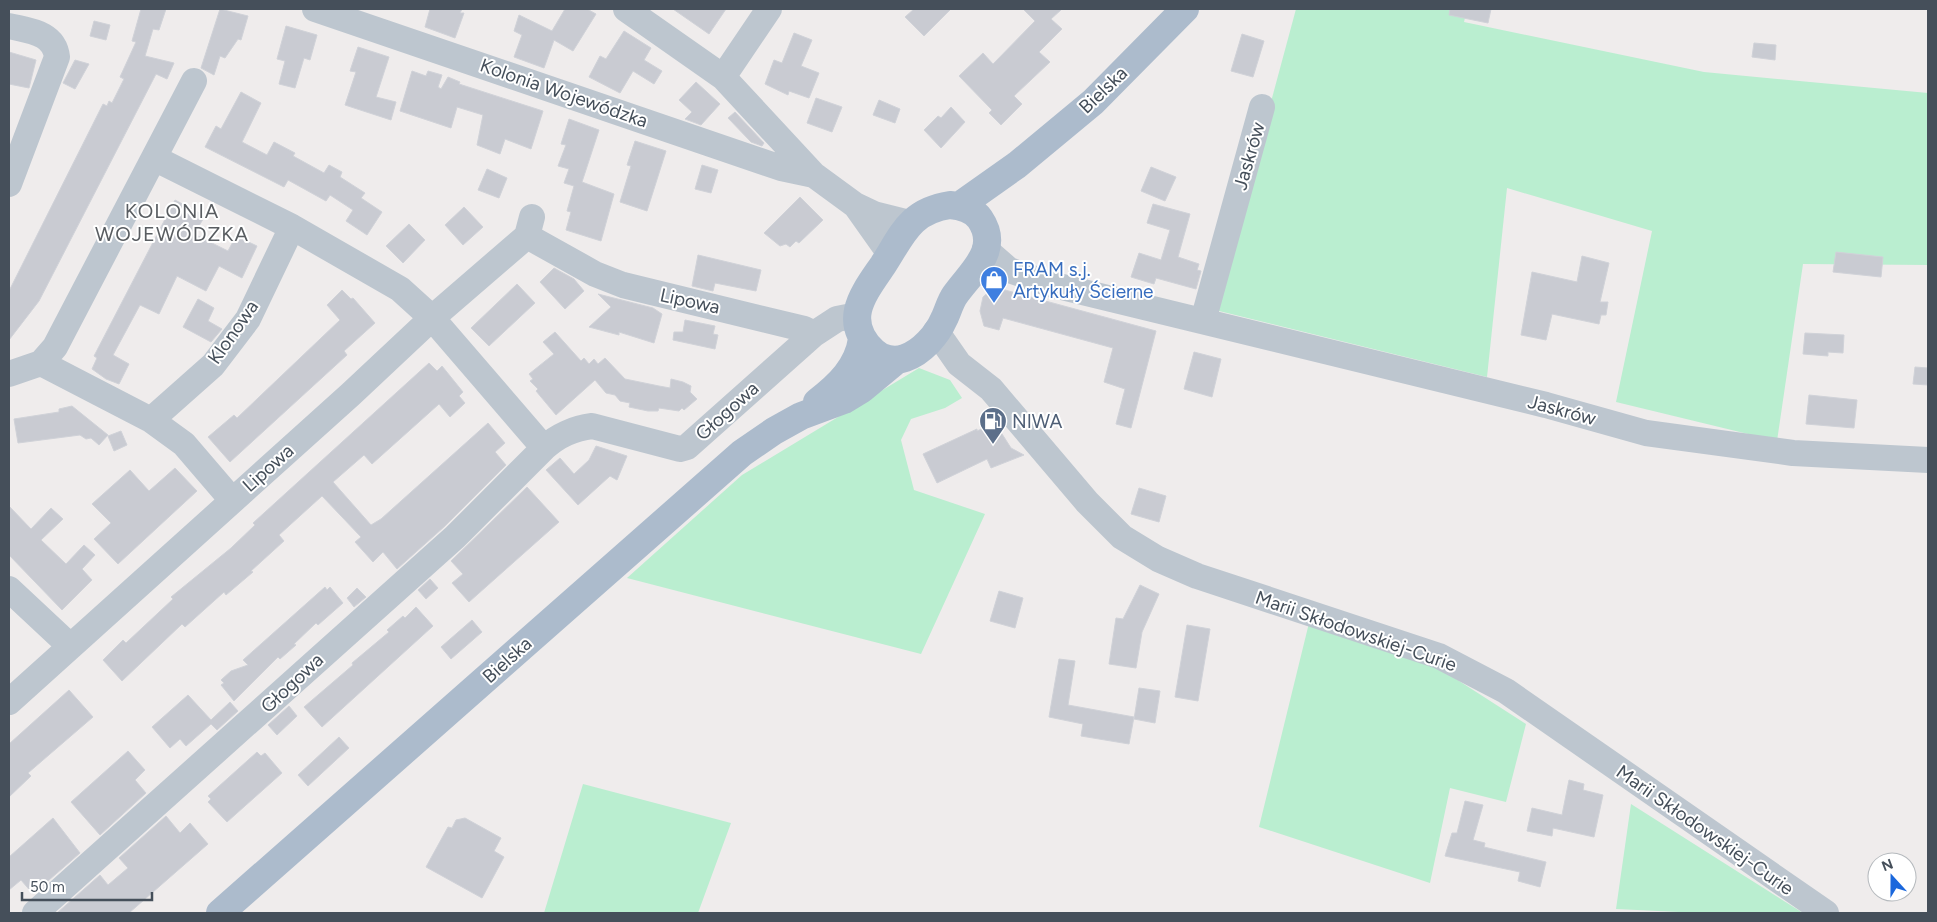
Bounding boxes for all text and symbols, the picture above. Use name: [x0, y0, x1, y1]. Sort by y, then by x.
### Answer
street label: Kolonia Wojewódzka: [477, 54, 651, 132]
street label: Bielska: [1074, 62, 1132, 118]
street label: Jaskrów: [1228, 119, 1270, 193]
district label: KOLONIA WOJEWÓDZKA: [95, 199, 249, 246]
place label: FRAM s.j. Artykuły Ścierne: [1013, 258, 1153, 303]
shop icon: FRAM s.j. Artykuły Ścierne: [979, 265, 1009, 304]
street label: Lipowa: [658, 283, 722, 319]
street label: Klonowa: [203, 296, 263, 368]
street label: Głogowa: [691, 377, 763, 445]
street label: Jaskrów: [1525, 390, 1599, 430]
fuel station icon: NIWA: [978, 406, 1008, 445]
place label: NIWA: [1012, 410, 1062, 433]
street label: Lipowa: [238, 439, 298, 497]
street label: Marii Skłodowskiej-Curie: [1252, 586, 1460, 676]
street label: Bielska: [478, 632, 536, 688]
street label: Głogowa: [256, 648, 328, 718]
street label: Marii Skłodowskiej-Curie: [1612, 760, 1798, 900]
north arrow: [1867, 852, 1917, 902]
text: N: [1879, 855, 1896, 875]
scale bar: [22, 870, 152, 902]
text: 50 m: [30, 878, 65, 896]

